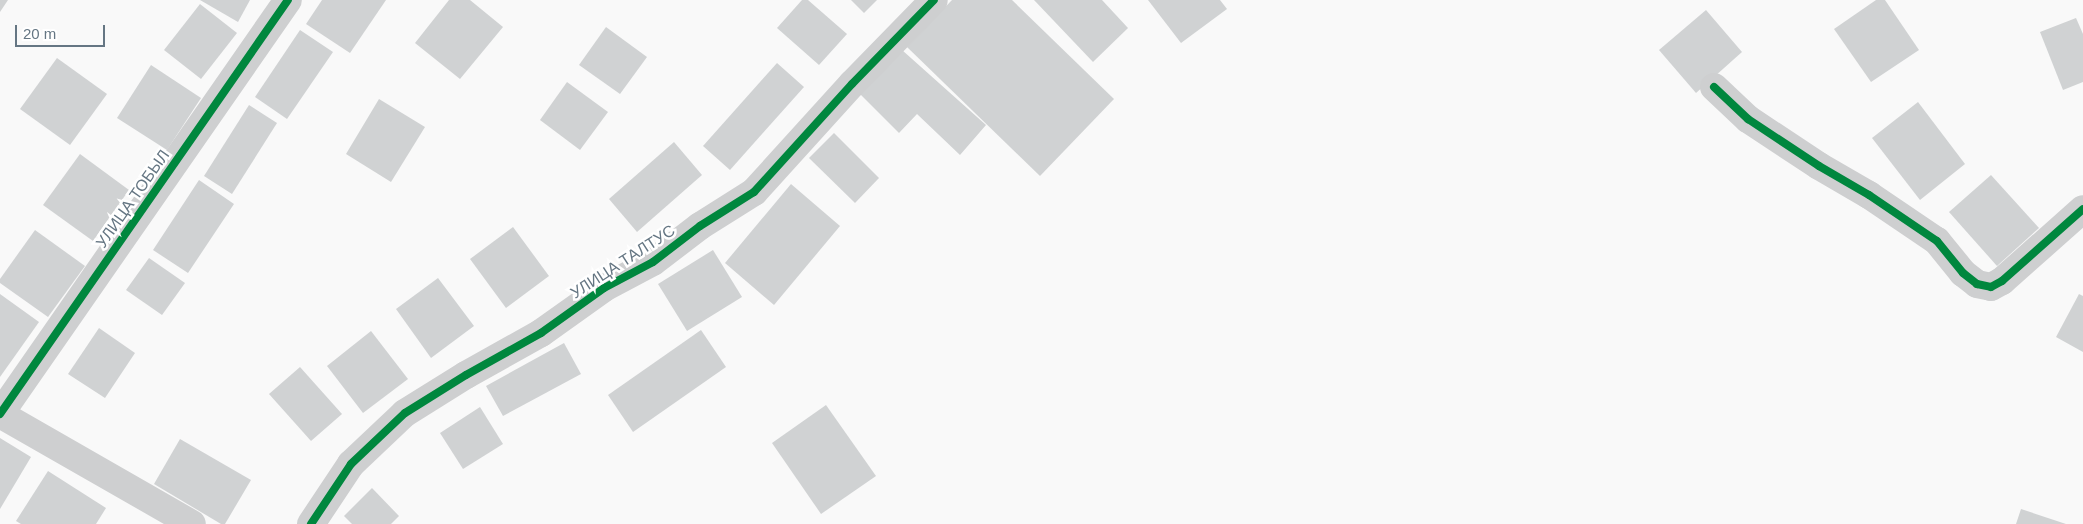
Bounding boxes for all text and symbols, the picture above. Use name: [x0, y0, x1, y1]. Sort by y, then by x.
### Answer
scale bar: [18, 15, 108, 47]
text: 20 m: [23, 25, 56, 42]
street label: УЛИЦА ТОБЫЛ: [92, 146, 174, 252]
street label: УЛИЦА ТАЛТУС: [567, 221, 679, 303]

